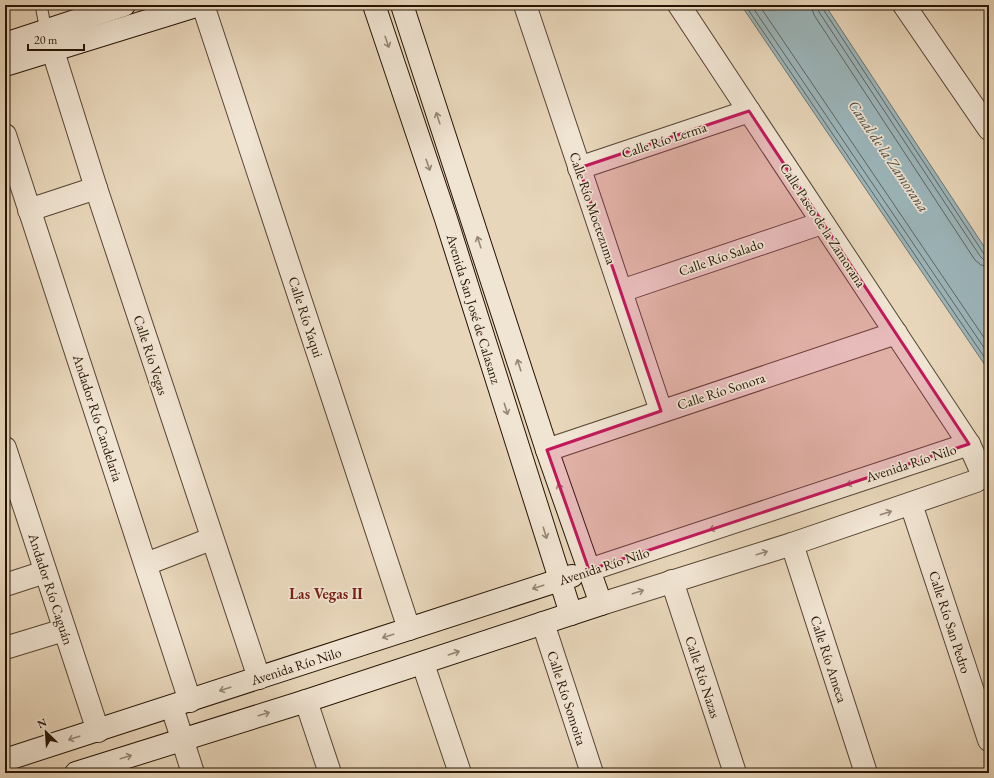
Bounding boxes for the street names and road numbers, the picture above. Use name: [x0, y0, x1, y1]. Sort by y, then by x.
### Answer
street label: Calle Río Lerma: [619, 118, 709, 162]
street label: Calle Río Moctezuma: [565, 149, 621, 267]
street label: Calle Paseo de la Zamorana: [776, 159, 870, 291]
street label: Avenida San José de Calasanz: [442, 231, 506, 387]
street label: Calle Río Salado: [676, 234, 766, 280]
street label: Calle Río Yaqui: [284, 274, 328, 360]
street label: Calle Río Vegas: [130, 313, 173, 398]
street label: Andador Río Candelaria: [69, 351, 127, 484]
street label: Calle Río Sonora: [675, 368, 768, 414]
street label: Avenida Río Nilo: [862, 440, 959, 486]
street label: Andador Río Caguán: [24, 530, 78, 648]
street label: Avenida Río Nilo: [555, 543, 652, 589]
street label: Calle Río San Pedro: [925, 568, 975, 676]
street label: Calle Río Ameca: [806, 613, 852, 705]
street label: Calle Río Nazas: [681, 634, 725, 721]
street label: Avenida Río Nilo: [247, 643, 344, 689]
street label: Calle Río Somoita: [543, 648, 591, 748]

